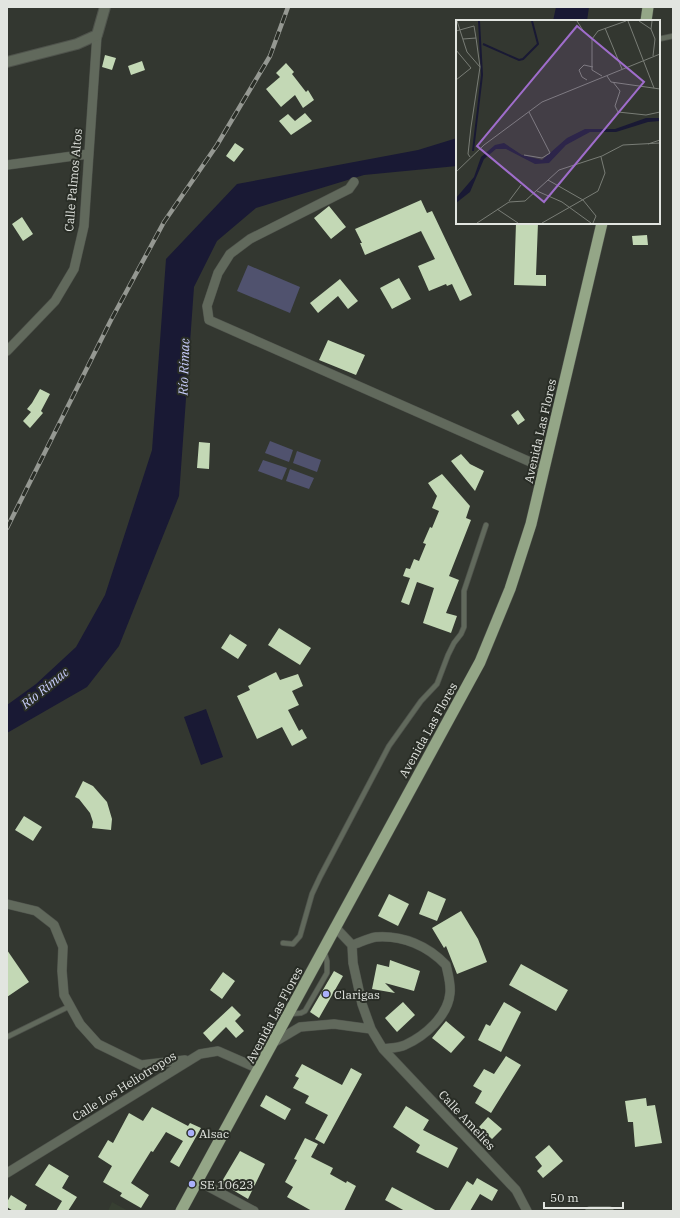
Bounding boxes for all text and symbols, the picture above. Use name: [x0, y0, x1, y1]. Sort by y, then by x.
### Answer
inset map: [456, 20, 660, 224]
street label: Calle Palmos Altos: [61, 128, 85, 232]
water label: Río Rímac: [174, 338, 194, 397]
street label: Avenida Las Flores: [521, 377, 559, 485]
water label: Río Rímac: [17, 663, 73, 713]
street label: Avenida Las Flores: [396, 680, 460, 780]
street label: Avenida Las Flores: [242, 964, 306, 1066]
place label: Clarigas: [334, 987, 380, 1002]
marker: Clarigas: [321, 989, 331, 999]
street label: Calle Los Heliotropos: [69, 1048, 179, 1124]
street label: Calle Amelies: [435, 1087, 499, 1153]
place label: Alsac: [199, 1126, 229, 1141]
marker: Alsac: [186, 1128, 196, 1138]
place label: SE 10623: [200, 1177, 254, 1192]
marker: SE 10623: [187, 1179, 197, 1189]
scale bar: [544, 1184, 623, 1210]
text: 50 m: [550, 1190, 579, 1205]

